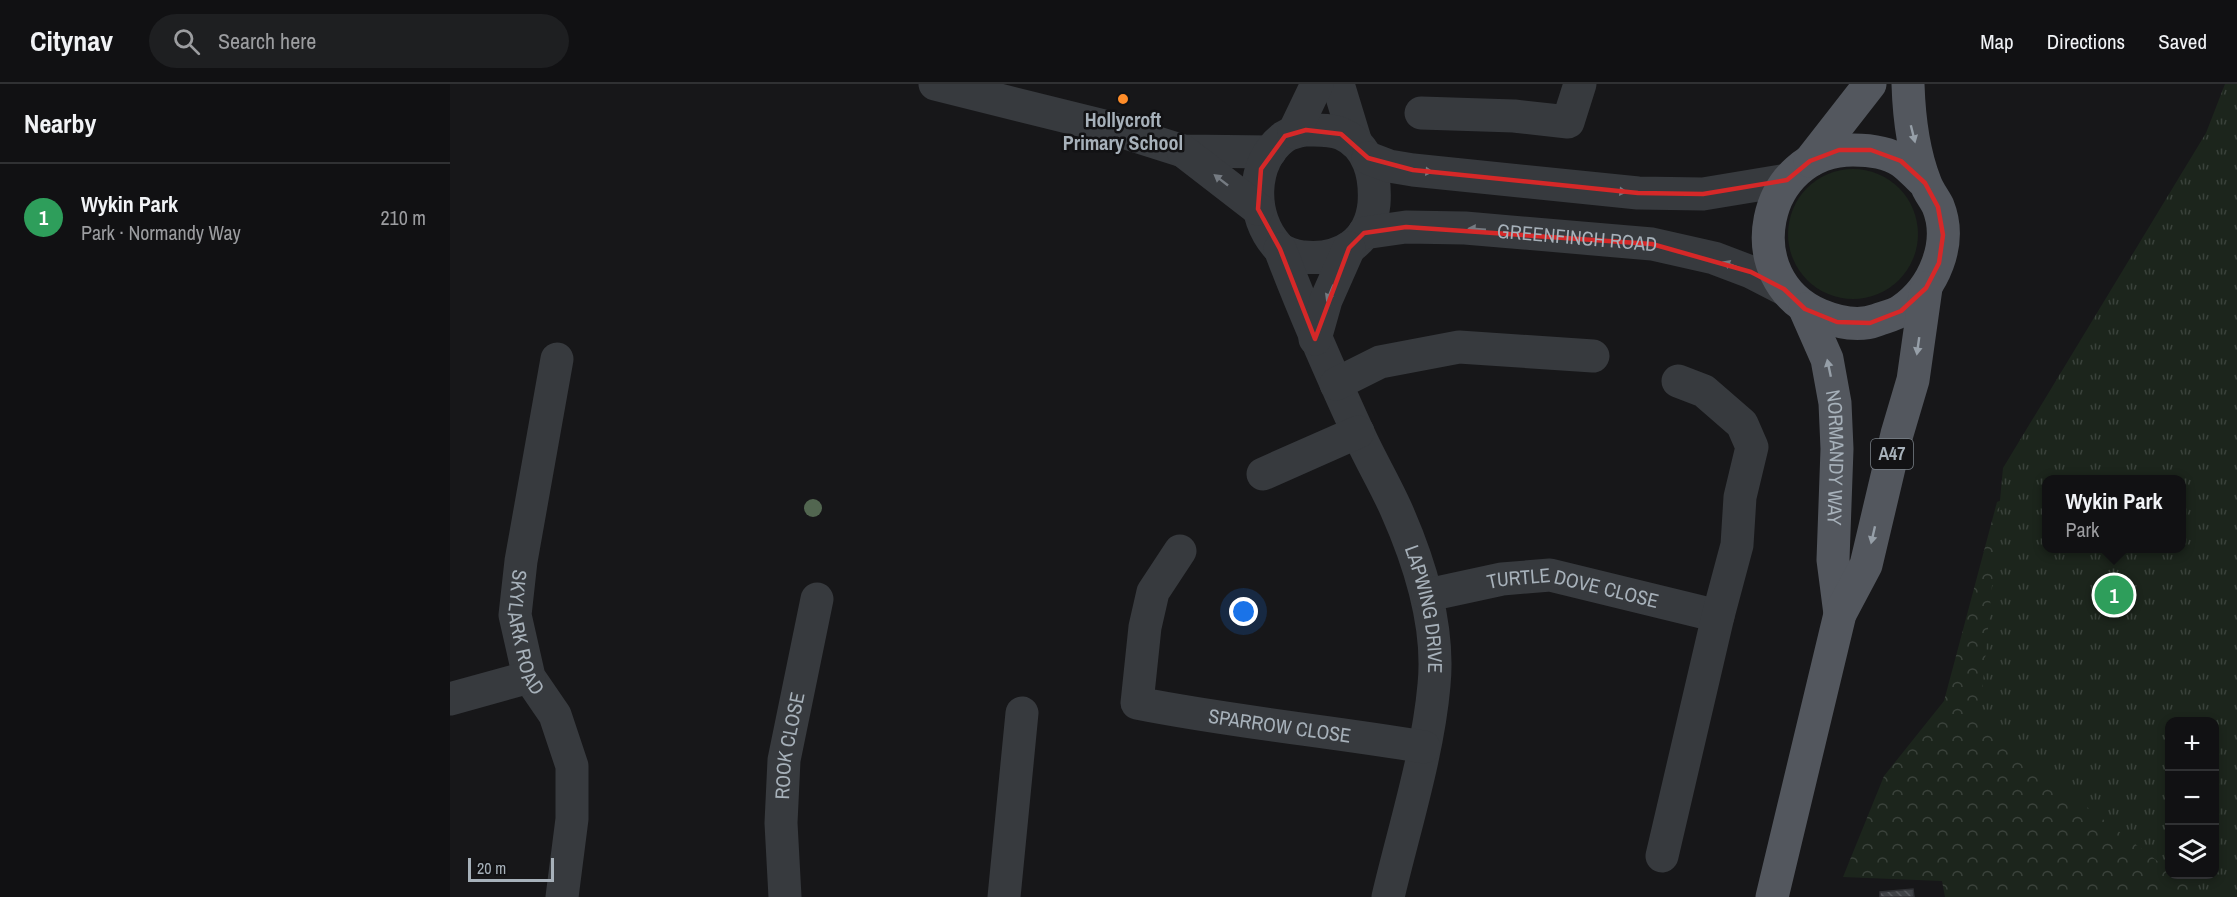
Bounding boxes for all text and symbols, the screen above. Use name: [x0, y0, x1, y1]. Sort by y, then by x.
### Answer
search box: [149, 14, 569, 68]
text: Citynav: [30, 22, 113, 60]
icon: search: [170, 25, 203, 58]
text: Search here: [218, 26, 316, 56]
text: Map: [1980, 27, 2014, 56]
text: Directions: [2047, 27, 2125, 56]
text: Saved: [2158, 27, 2207, 56]
marker: Hollycroft Primary School: [1116, 92, 1130, 106]
text: Nearby: [24, 106, 96, 141]
place label: Hollycroft Primary School: [1063, 106, 1183, 156]
one-way arrow: [1908, 125, 1918, 143]
one-way arrow: [1415, 166, 1434, 176]
one-way arrow: [1213, 175, 1228, 187]
one-way arrow: [1609, 186, 1628, 196]
text: Wykin Park: [81, 189, 178, 219]
text: 1: [39, 204, 48, 231]
text: 210 m: [380, 204, 426, 231]
street label: GREENFINCH ROAD: [1496, 217, 1658, 257]
text: Park · Normandy Way: [81, 219, 241, 246]
one-way arrow: [1467, 224, 1486, 234]
one-way arrow: [1722, 259, 1740, 269]
one-way arrow: [1325, 284, 1335, 302]
one-way arrow: [1913, 336, 1922, 355]
one-way arrow: [1824, 358, 1833, 377]
street label: NORMANDY WAY: [1820, 388, 1851, 526]
road number: A47: [1871, 439, 1913, 469]
popup: [2042, 475, 2186, 553]
text: Wykin Park: [2066, 486, 2162, 516]
text: Park: [2066, 516, 2099, 543]
one-way arrow: [1868, 526, 1878, 545]
street label: LAPWING DRIVE: [1399, 541, 1449, 674]
street label: TURTLE DOVE CLOSE: [1484, 561, 1662, 614]
street label: SKYLARK ROAD: [501, 568, 551, 700]
pin: 1: [2094, 572, 2134, 618]
your location: [1229, 597, 1258, 626]
street label: ROOK CLOSE: [768, 690, 811, 800]
street label: SPARROW CLOSE: [1207, 702, 1353, 749]
map controls: [2165, 717, 2219, 879]
button: +: [2165, 717, 2219, 771]
button: −: [2165, 771, 2219, 825]
button: layers: [2165, 825, 2219, 879]
scale bar: [468, 855, 554, 882]
text: 20 m: [477, 857, 506, 879]

